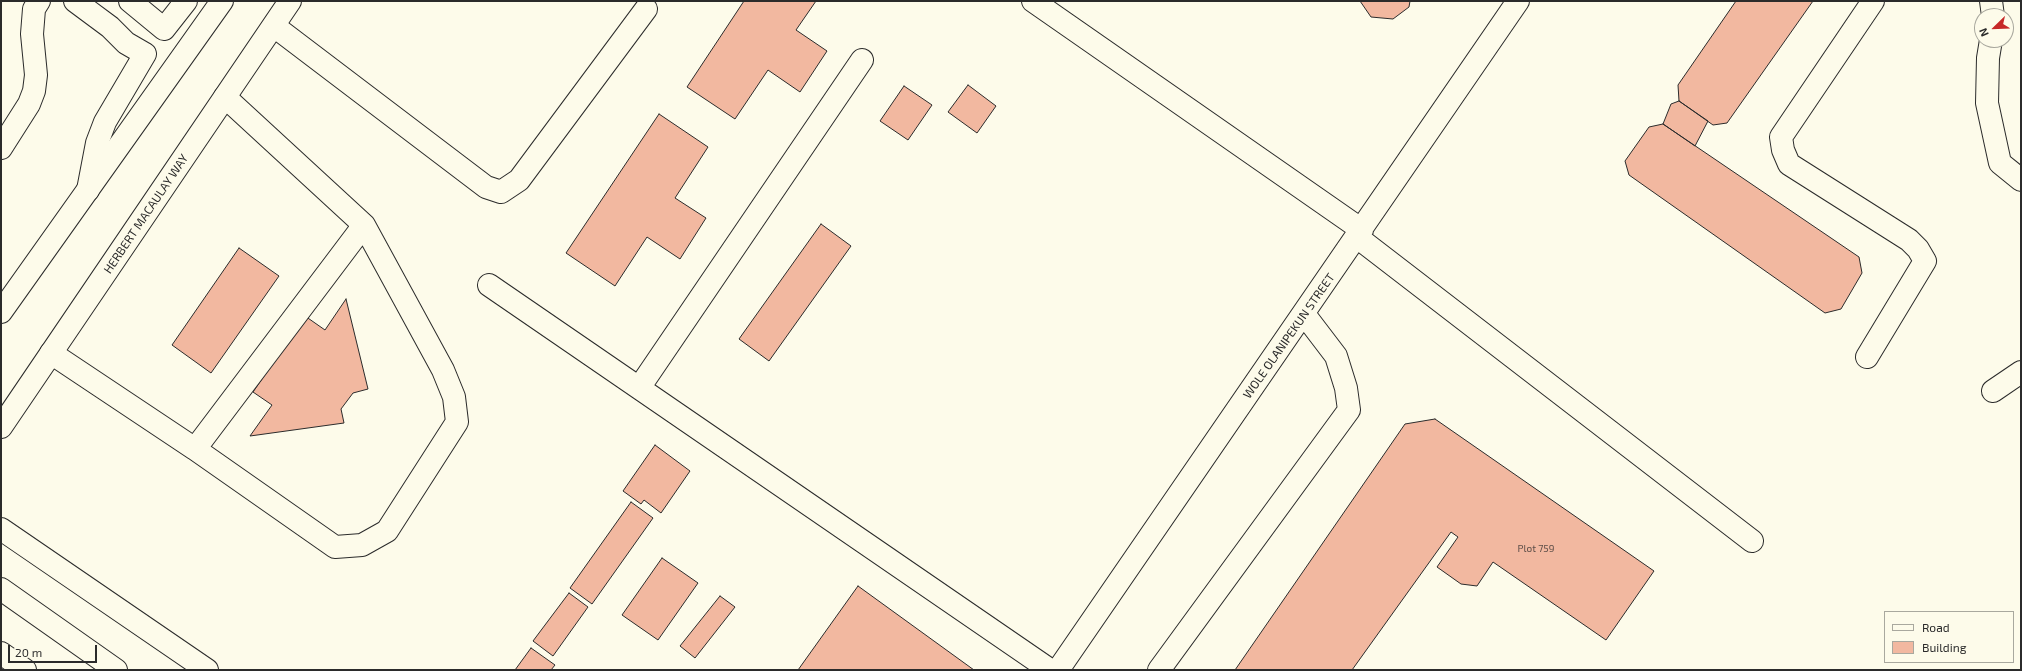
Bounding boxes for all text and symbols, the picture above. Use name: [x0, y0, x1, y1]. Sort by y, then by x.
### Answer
north arrow: [1974, 8, 2014, 48]
text: N: [1976, 26, 1991, 39]
street label: HERBERT MACAULAY WAY: [101, 152, 191, 276]
street label: WOLE OLANIPEKUN STREET: [1240, 271, 1338, 401]
house number: Plot 759: [1518, 543, 1554, 555]
legend: [1884, 611, 2014, 663]
text: Road: [1922, 620, 1950, 634]
scale bar: [10, 637, 99, 663]
text: Building: [1922, 640, 1966, 654]
text: 20 m: [15, 645, 42, 659]

